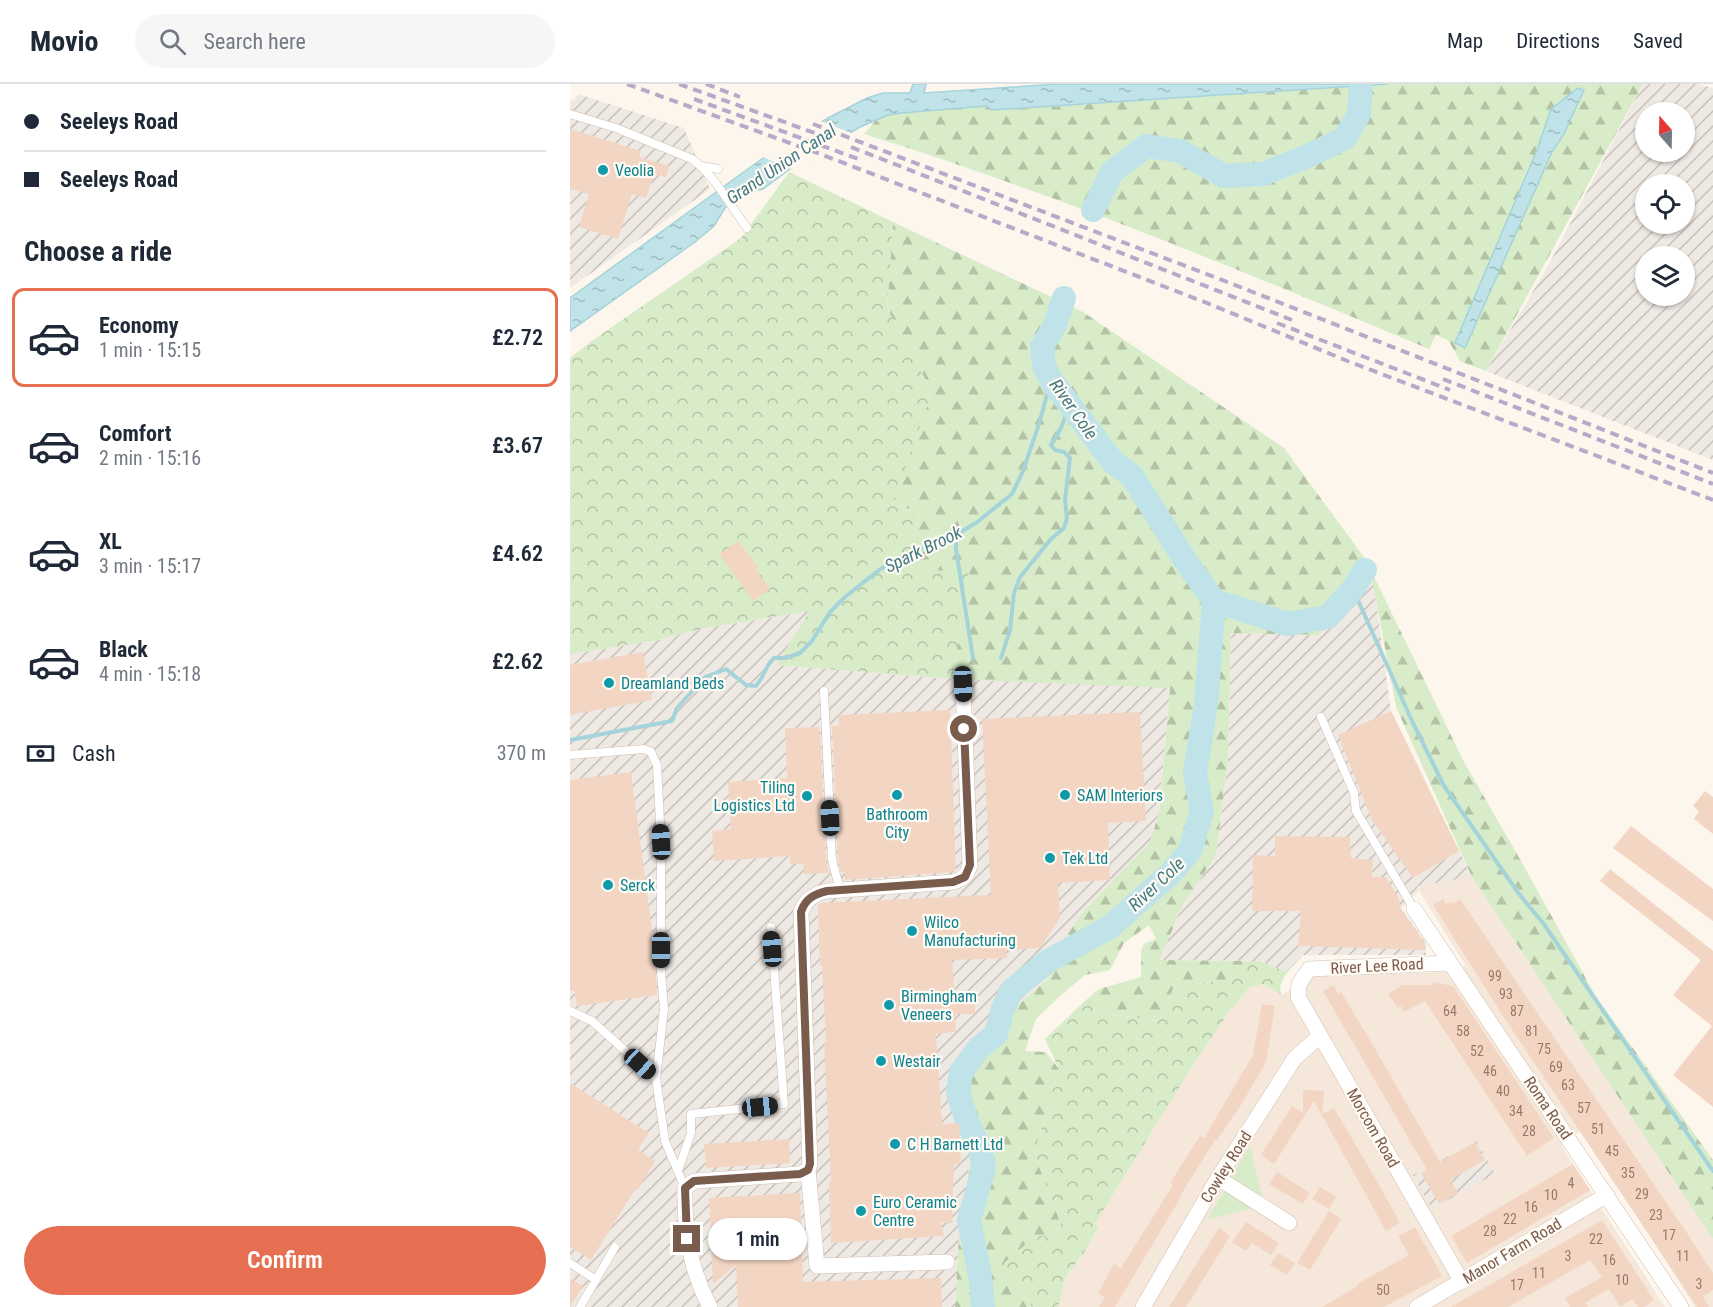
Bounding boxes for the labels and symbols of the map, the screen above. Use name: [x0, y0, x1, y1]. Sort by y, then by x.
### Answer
north arrow: [1635, 102, 1695, 162]
water label: Grand Union Canal: [722, 119, 841, 208]
place label: Veolia: [615, 161, 654, 180]
marker: Veolia: [596, 163, 610, 177]
water label: River Cole: [1046, 375, 1102, 443]
water label: Spark Brook: [881, 521, 966, 577]
car: [953, 666, 973, 702]
place label: Dreamland Beds: [621, 674, 724, 693]
marker: Dreamland Beds: [602, 676, 616, 690]
route start: [950, 715, 977, 742]
place label: Tiling Logistics Ltd: [713, 778, 795, 815]
place label: SAM Interiors: [1077, 786, 1163, 805]
marker: Bathroom City: [890, 788, 904, 802]
marker: SAM Interiors: [1058, 788, 1072, 802]
marker: Tiling Logistics Ltd: [800, 789, 814, 803]
car: [820, 800, 840, 836]
place label: Bathroom City: [866, 805, 928, 842]
car: [651, 824, 671, 860]
place label: Tek Ltd: [1062, 849, 1108, 868]
marker: Tek Ltd: [1043, 851, 1057, 865]
water label: River Cole: [1124, 853, 1188, 915]
place label: Serck: [620, 876, 656, 895]
marker: Serck: [601, 878, 615, 892]
place label: Wilco Manufacturing: [924, 913, 1016, 950]
marker: Wilco Manufacturing: [905, 924, 919, 938]
car: [762, 930, 782, 968]
car: [652, 932, 670, 968]
street label: River Lee Road: [1330, 954, 1424, 978]
house number: 99: [1488, 968, 1502, 984]
house number: 93: [1499, 986, 1513, 1002]
place label: Birmingham Veneers: [901, 987, 977, 1024]
marker: Birmingham Veneers: [882, 998, 896, 1012]
house number: 64: [1443, 1003, 1457, 1019]
house number: 87: [1510, 1003, 1524, 1019]
house number: 58: [1456, 1023, 1470, 1039]
house number: 81: [1525, 1023, 1539, 1039]
house number: 75: [1537, 1041, 1551, 1057]
house number: 52: [1470, 1043, 1484, 1059]
car: [621, 1045, 659, 1083]
place label: Westair: [893, 1052, 941, 1071]
marker: Westair: [874, 1054, 888, 1068]
house number: 69: [1549, 1059, 1563, 1075]
house number: 46: [1483, 1063, 1497, 1079]
street label: Roma Road: [1520, 1073, 1576, 1143]
house number: 63: [1561, 1077, 1575, 1093]
house number: 40: [1496, 1083, 1510, 1099]
street label: Morcom Road: [1343, 1085, 1403, 1171]
car: [741, 1096, 779, 1118]
house number: 57: [1577, 1100, 1591, 1116]
house number: 34: [1509, 1103, 1523, 1119]
house number: 51: [1591, 1121, 1605, 1137]
house number: 28: [1522, 1123, 1536, 1139]
street label: Cowley Road: [1196, 1128, 1256, 1206]
place label: C H Barnett Ltd: [907, 1135, 1003, 1154]
marker: C H Barnett Ltd: [888, 1137, 902, 1151]
house number: 45: [1605, 1143, 1619, 1159]
house number: 35: [1621, 1165, 1635, 1181]
house number: 4: [1568, 1175, 1575, 1191]
house number: 29: [1635, 1186, 1649, 1202]
house number: 10: [1544, 1187, 1558, 1203]
place label: Euro Ceramic Centre: [873, 1193, 957, 1230]
house number: 16: [1524, 1199, 1538, 1215]
marker: Euro Ceramic Centre: [854, 1204, 868, 1218]
house number: 23: [1649, 1207, 1663, 1223]
house number: 22: [1503, 1211, 1517, 1227]
street label: Manor Farm Road: [1459, 1214, 1565, 1288]
callout: 1 min: [708, 1218, 807, 1260]
house number: 28: [1483, 1223, 1497, 1239]
route end: [673, 1225, 700, 1252]
house number: 17: [1662, 1227, 1676, 1243]
house number: 22: [1589, 1231, 1603, 1247]
house number: 3: [1565, 1248, 1571, 1264]
house number: 11: [1676, 1248, 1690, 1264]
house number: 16: [1602, 1252, 1616, 1268]
house number: 11: [1532, 1265, 1546, 1281]
house number: 10: [1615, 1272, 1629, 1288]
house number: 3: [1696, 1276, 1702, 1292]
house number: 17: [1510, 1277, 1524, 1293]
house number: 50: [1376, 1282, 1390, 1298]

